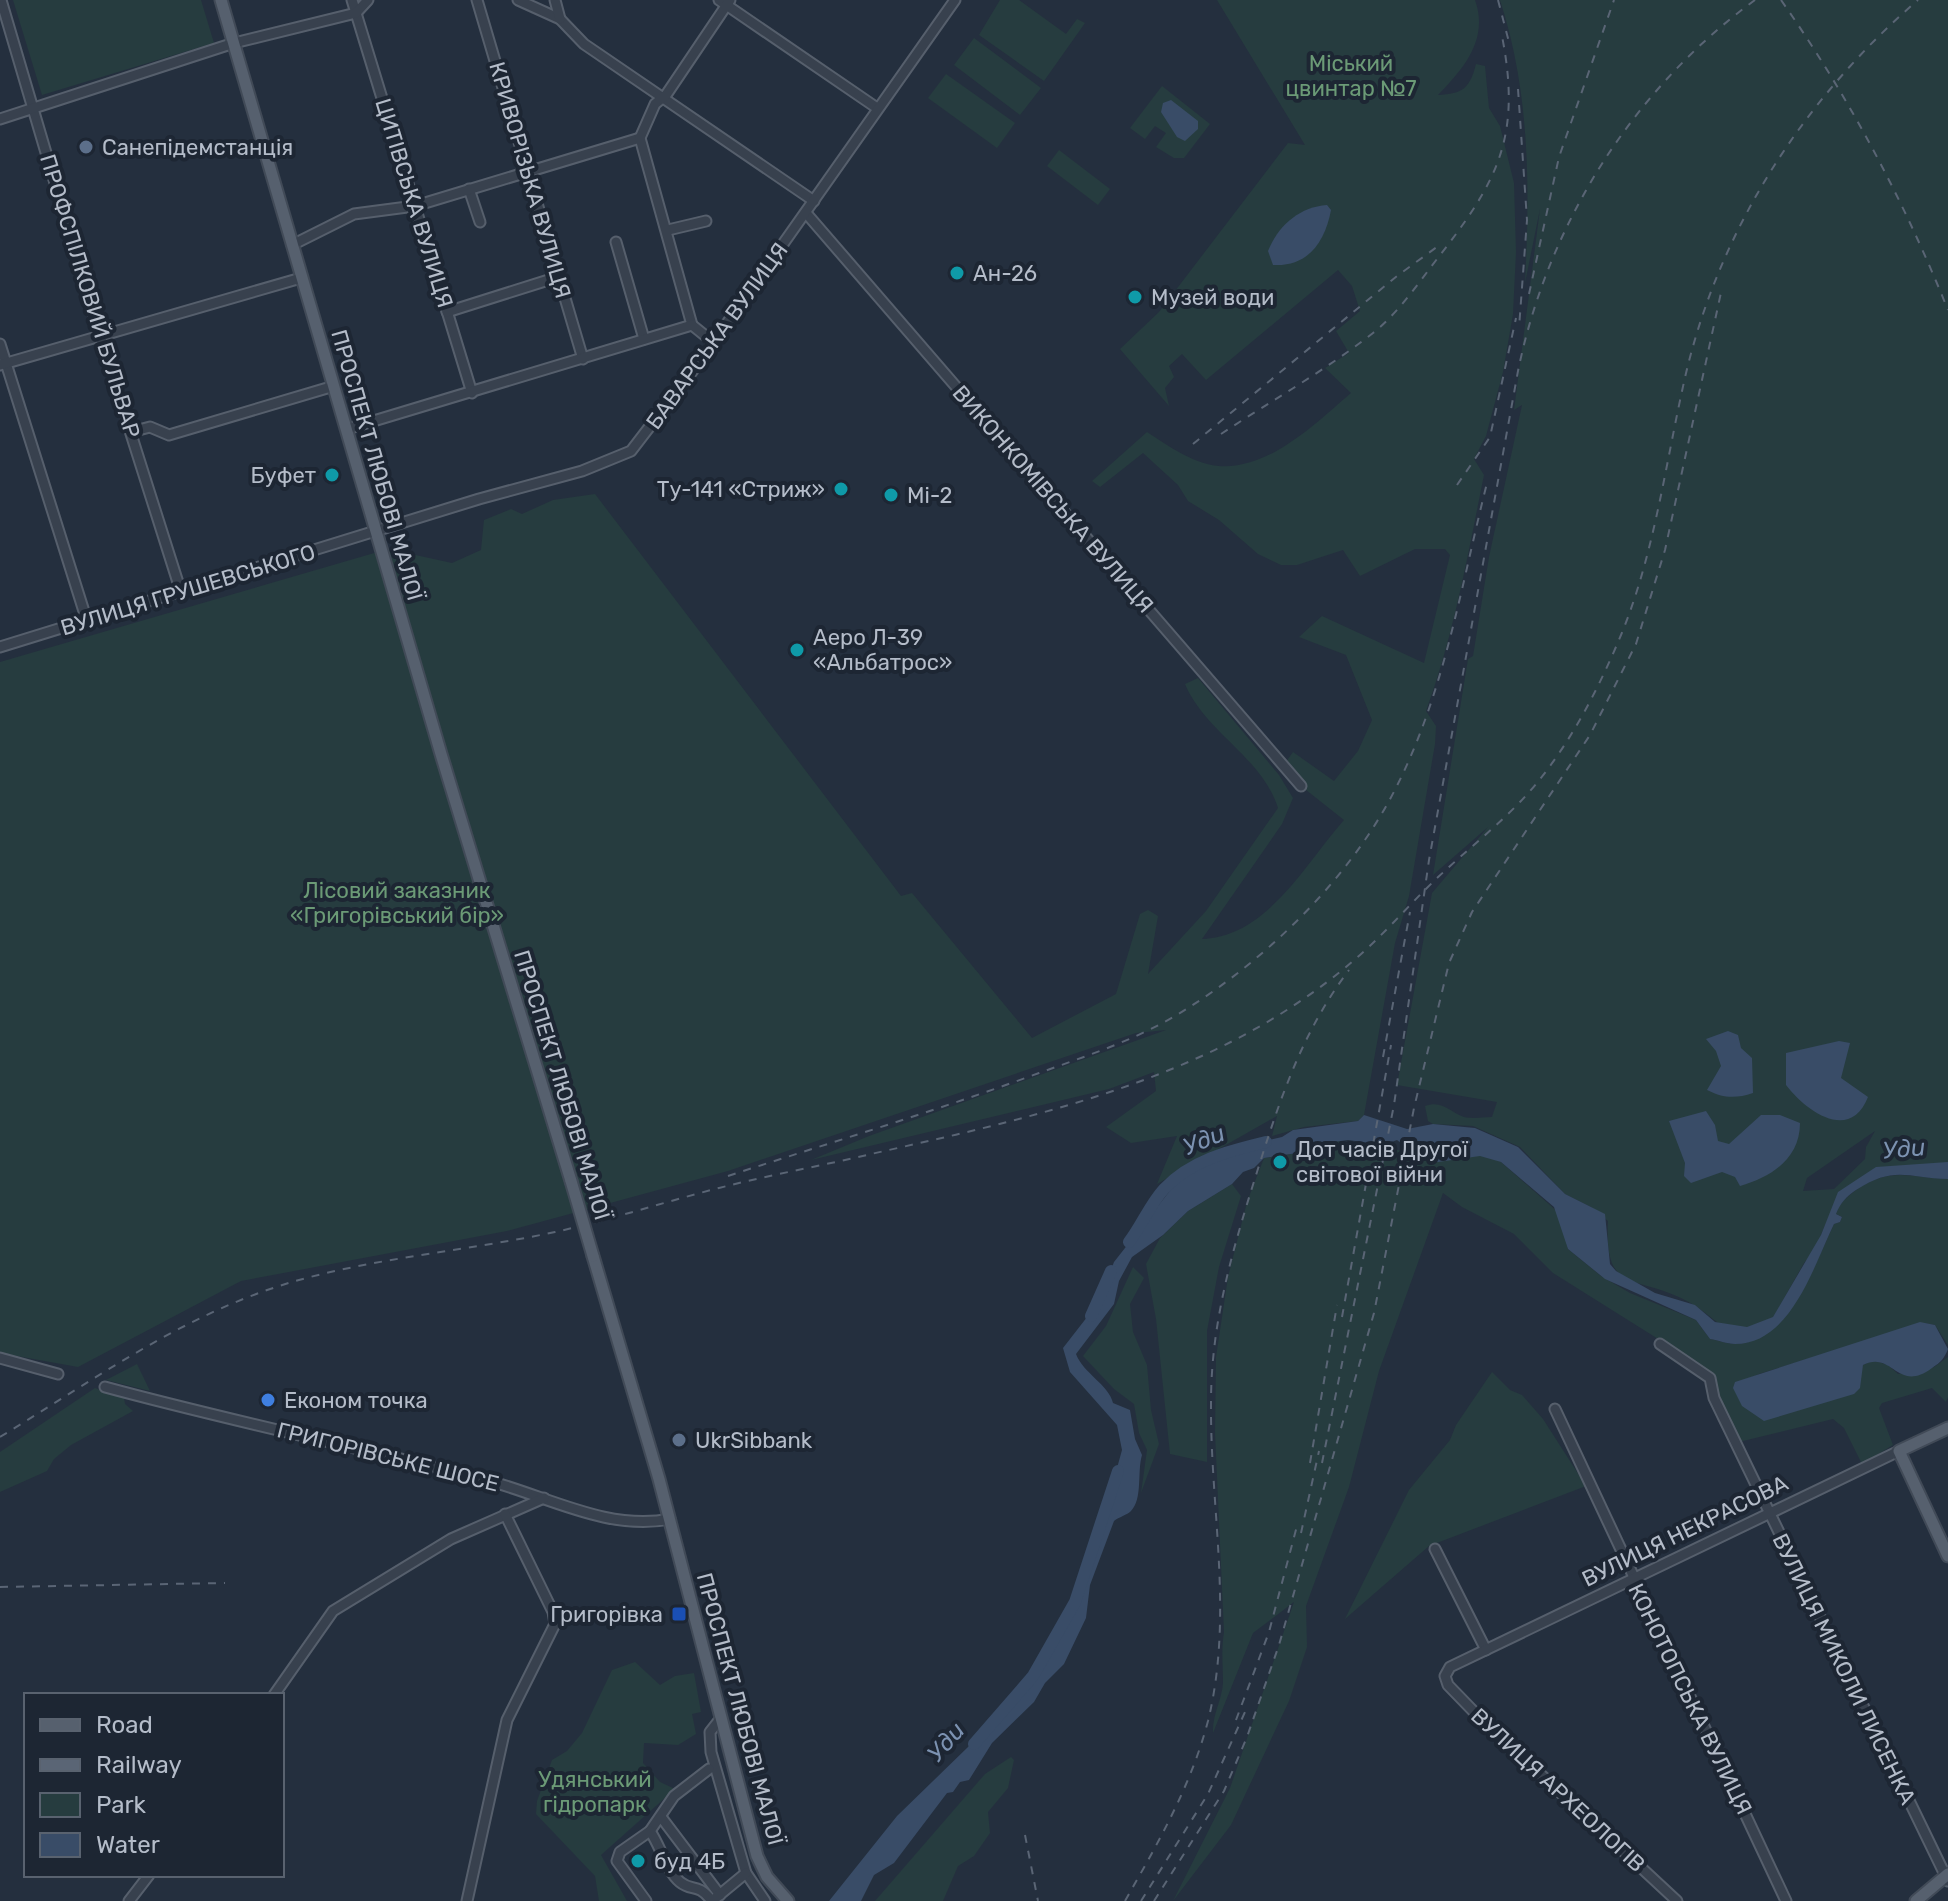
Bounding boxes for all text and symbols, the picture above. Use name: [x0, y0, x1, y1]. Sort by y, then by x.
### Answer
park label: Міський цвинтар №7: [1286, 50, 1417, 102]
street label: КРИВОРІЗЬКА ВУЛИЦЯ: [483, 59, 577, 301]
street label: ЦИТІВСЬКА ВУЛИЦЯ: [369, 95, 459, 311]
place label: Санепідемстанція: [102, 134, 293, 161]
marker: Санепідемстанція: [77, 138, 95, 156]
street label: ПРОФСПІЛКОВИЙ БУЛЬВАР: [34, 151, 146, 441]
street label: БАВАРСЬКА ВУЛИЦЯ: [640, 237, 794, 435]
place label: Ан-26: [973, 260, 1037, 287]
marker: Ан-26: [948, 264, 966, 282]
place label: Музей води: [1151, 284, 1274, 311]
marker: Музей води: [1126, 288, 1144, 306]
street label: ПРОСПЕКТ ЛЮБОВІ МАЛОЇ: [325, 326, 429, 604]
street label: ВИКОНКОМІВСЬКА ВУЛИЦЯ: [947, 380, 1159, 618]
place label: Буфет: [251, 462, 316, 489]
marker: Буфет: [323, 466, 341, 484]
place label: Ту-141 «Стриж»: [657, 476, 825, 503]
marker: Ту-141 «Стриж»: [832, 480, 850, 498]
place label: Мі-2: [907, 482, 953, 509]
marker: Мі-2: [882, 486, 900, 504]
street label: ВУЛИЦЯ ГРУШЕВСЬКОГО: [57, 538, 319, 642]
place label: Аеро Л-39 «Альбатрос»: [813, 624, 952, 676]
marker: Аеро Л-39 «Альбатрос»: [788, 641, 806, 659]
park label: Лісовий заказник «Григорівський бір»: [290, 877, 504, 929]
street label: ПРОСПЕКТ ЛЮБОВІ МАЛОЇ: [508, 947, 616, 1223]
water label: Уди: [1179, 1119, 1229, 1161]
water label: Уди: [1882, 1133, 1926, 1165]
place label: Дот часів Другої світової війни: [1296, 1136, 1468, 1188]
marker: Дот часів Другої світової війни: [1271, 1153, 1289, 1171]
place label: Економ точка: [284, 1387, 428, 1414]
marker: Економ точка: [259, 1391, 277, 1409]
street label: ГРИГОРІВСЬКЕ ШОСЕ: [274, 1416, 502, 1498]
place label: UkrSibbank: [695, 1427, 813, 1454]
marker: UkrSibbank: [670, 1431, 688, 1449]
street label: ВУЛИЦЯ НЕКРАСОВА: [1578, 1469, 1793, 1593]
street label: ВУЛИЦЯ МИКОЛИ ЛИСЕНКА: [1767, 1529, 1922, 1809]
street label: ПРОСПЕКТ ЛЮБОВІ МАЛОЇ: [691, 1570, 789, 1848]
street label: КОНОТОПСЬКА ВУЛИЦЯ: [1622, 1579, 1758, 1819]
place label: Григорівка: [550, 1601, 663, 1628]
marker: Григорівка: [670, 1605, 688, 1623]
legend: [24, 1693, 284, 1877]
street label: ВУЛИЦЯ АРХЕОЛОГІВ: [1465, 1702, 1651, 1878]
text: Road: [96, 1711, 153, 1739]
water label: Уди: [921, 1717, 971, 1767]
text: Railway: [96, 1751, 182, 1779]
park label: Удянський гідропарк: [538, 1766, 652, 1818]
text: Park: [96, 1791, 147, 1819]
text: Water: [96, 1831, 160, 1859]
place label: буд 4Б: [654, 1848, 725, 1875]
marker: буд 4Б: [629, 1852, 647, 1870]

